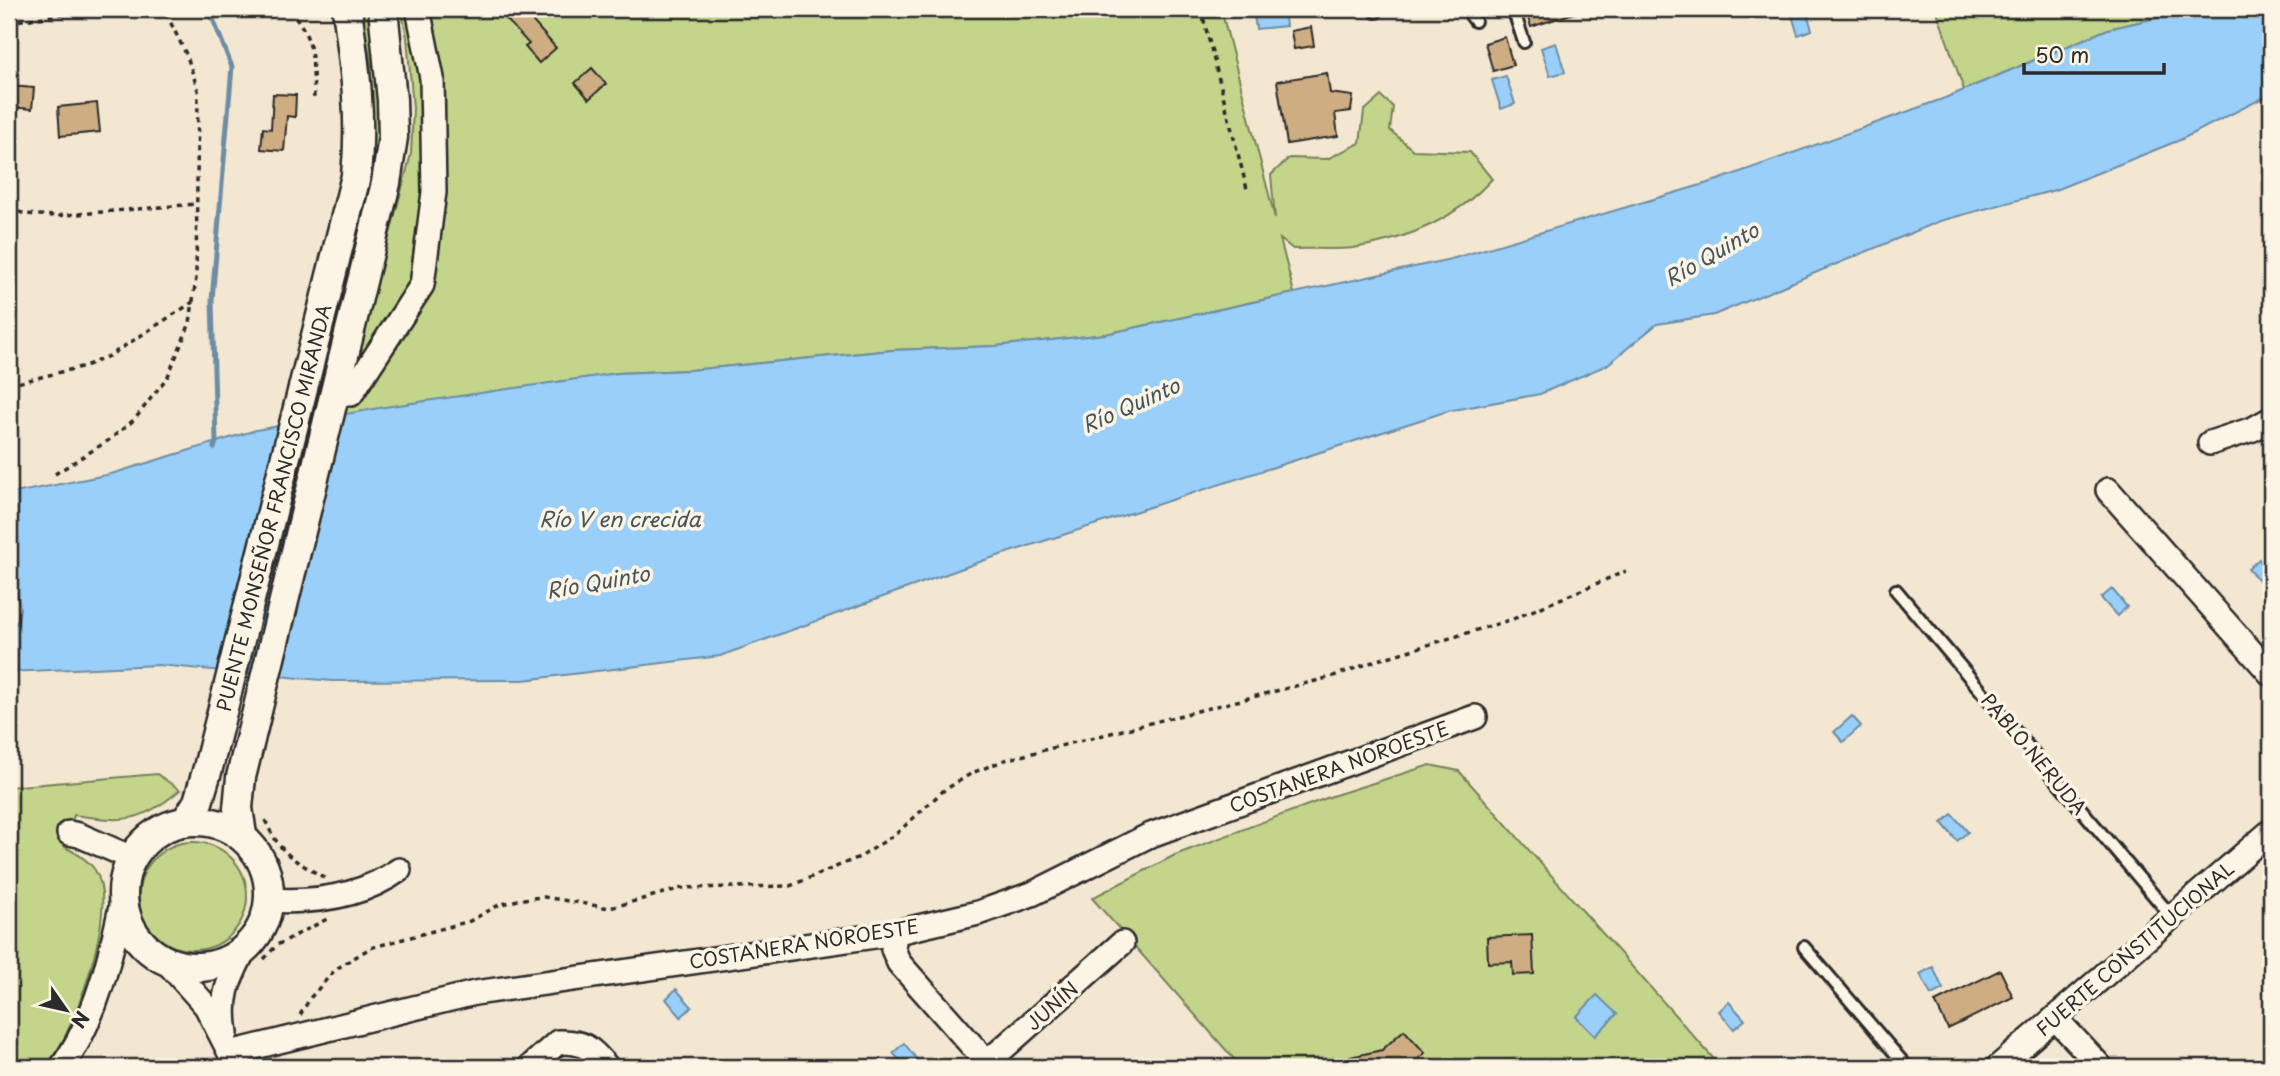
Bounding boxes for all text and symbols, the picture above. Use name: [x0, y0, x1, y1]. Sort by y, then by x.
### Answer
scale bar: [2024, 32, 2164, 76]
text: 50 m: [2035, 38, 2089, 70]
water label: Río Quinto: [1658, 213, 1765, 293]
street label: PUENTE MONSEÑOR FRANCISCO MIRANDA: [209, 301, 337, 714]
water label: Río Quinto: [1076, 368, 1186, 440]
water label: Río V en crecida: [539, 502, 702, 534]
water label: Río Quinto: [544, 556, 653, 606]
street label: PABLO NERUDA: [1975, 686, 2094, 820]
street label: COSTANERA NOROESTE: [1225, 713, 1452, 819]
street label: FUERTE CONSTITUCIONAL: [2029, 854, 2239, 1042]
street label: COSTANERA NOROESTE: [687, 911, 921, 975]
north arrow: [32, 974, 102, 1044]
street label: JUNÍN: [1019, 974, 1084, 1036]
text: N: [65, 1006, 97, 1034]

